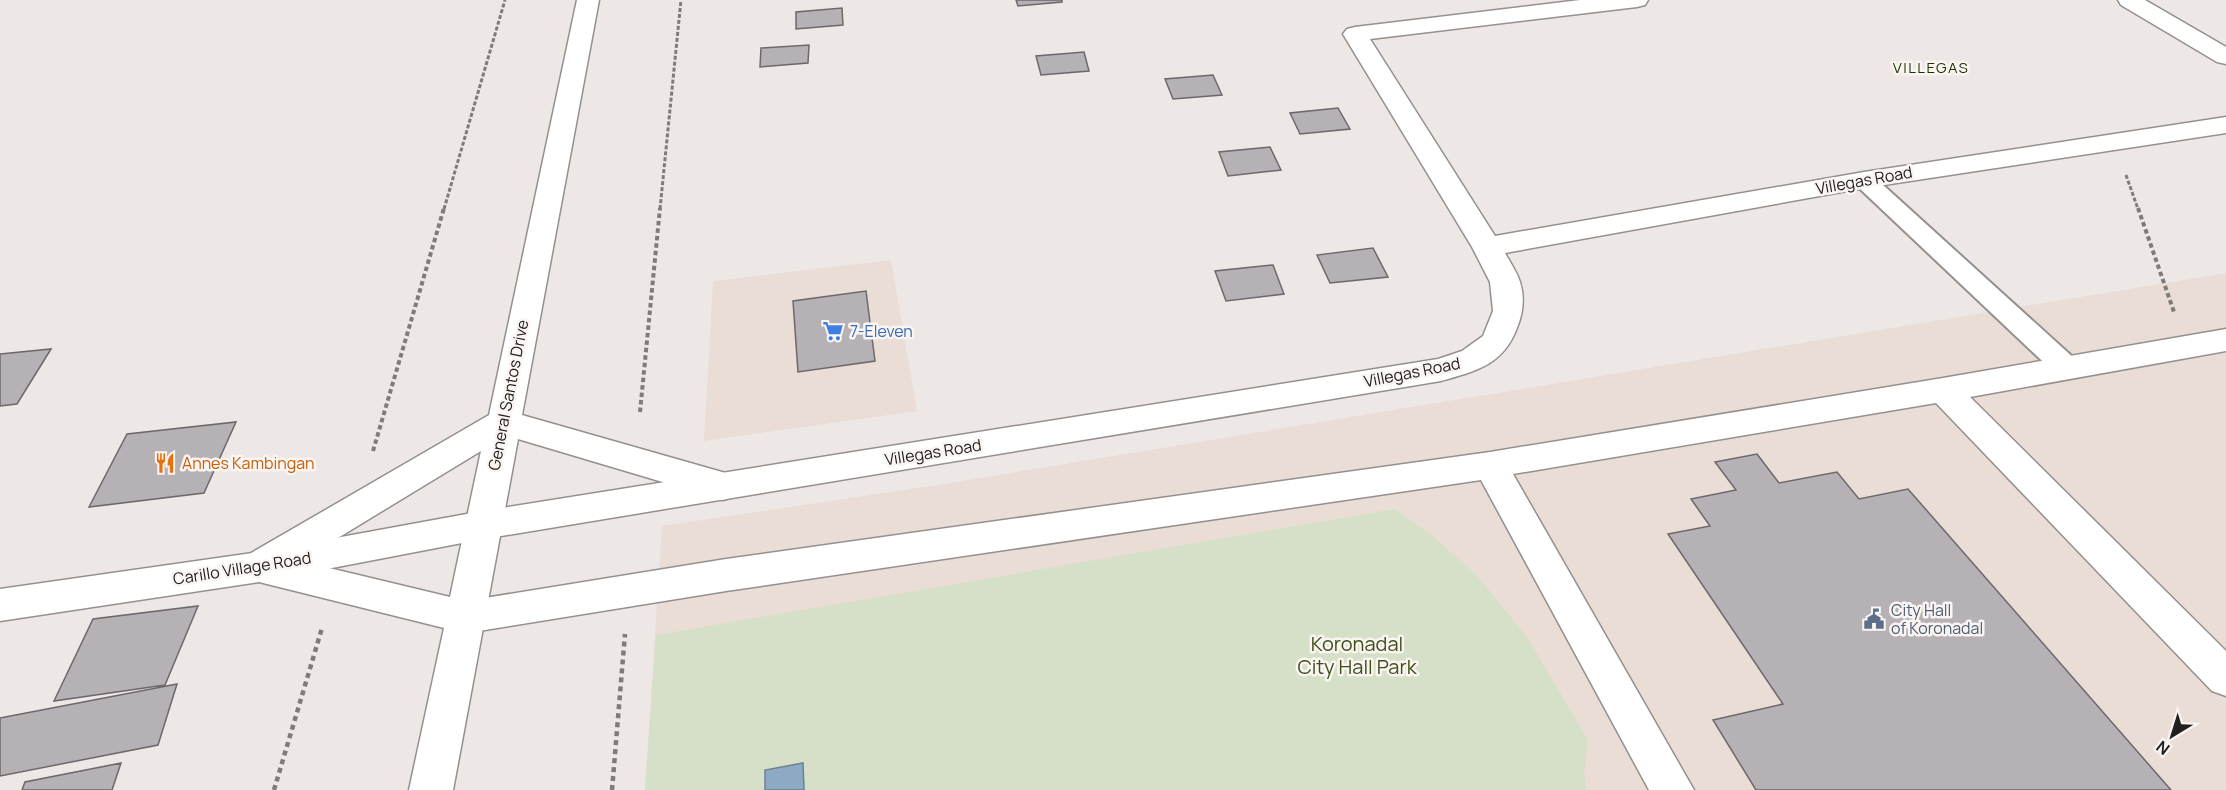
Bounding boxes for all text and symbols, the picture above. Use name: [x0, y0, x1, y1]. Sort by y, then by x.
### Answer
district label: VILLEGAS: [1893, 57, 1969, 78]
street label: Villegas Road: [1814, 161, 1914, 199]
street label: General Santos Drive: [483, 318, 533, 472]
supermarket icon: 7-Eleven: [821, 319, 845, 343]
place label: 7-Eleven: [850, 320, 913, 342]
street label: Villegas Road: [1362, 352, 1462, 392]
street label: Villegas Road: [883, 433, 983, 471]
restaurant icon: Annes Kambingan: [153, 451, 177, 475]
place label: Annes Kambingan: [182, 452, 315, 474]
street label: Carillo Village Road: [171, 546, 313, 590]
place label: City Hall of Koronadal: [1891, 599, 1983, 639]
public building icon: City Hall of Koronadal: [1862, 607, 1886, 631]
park label: Koronadal City Hall Park: [1297, 630, 1418, 680]
north arrow: [2142, 706, 2202, 766]
text: N: [2151, 736, 2174, 760]

